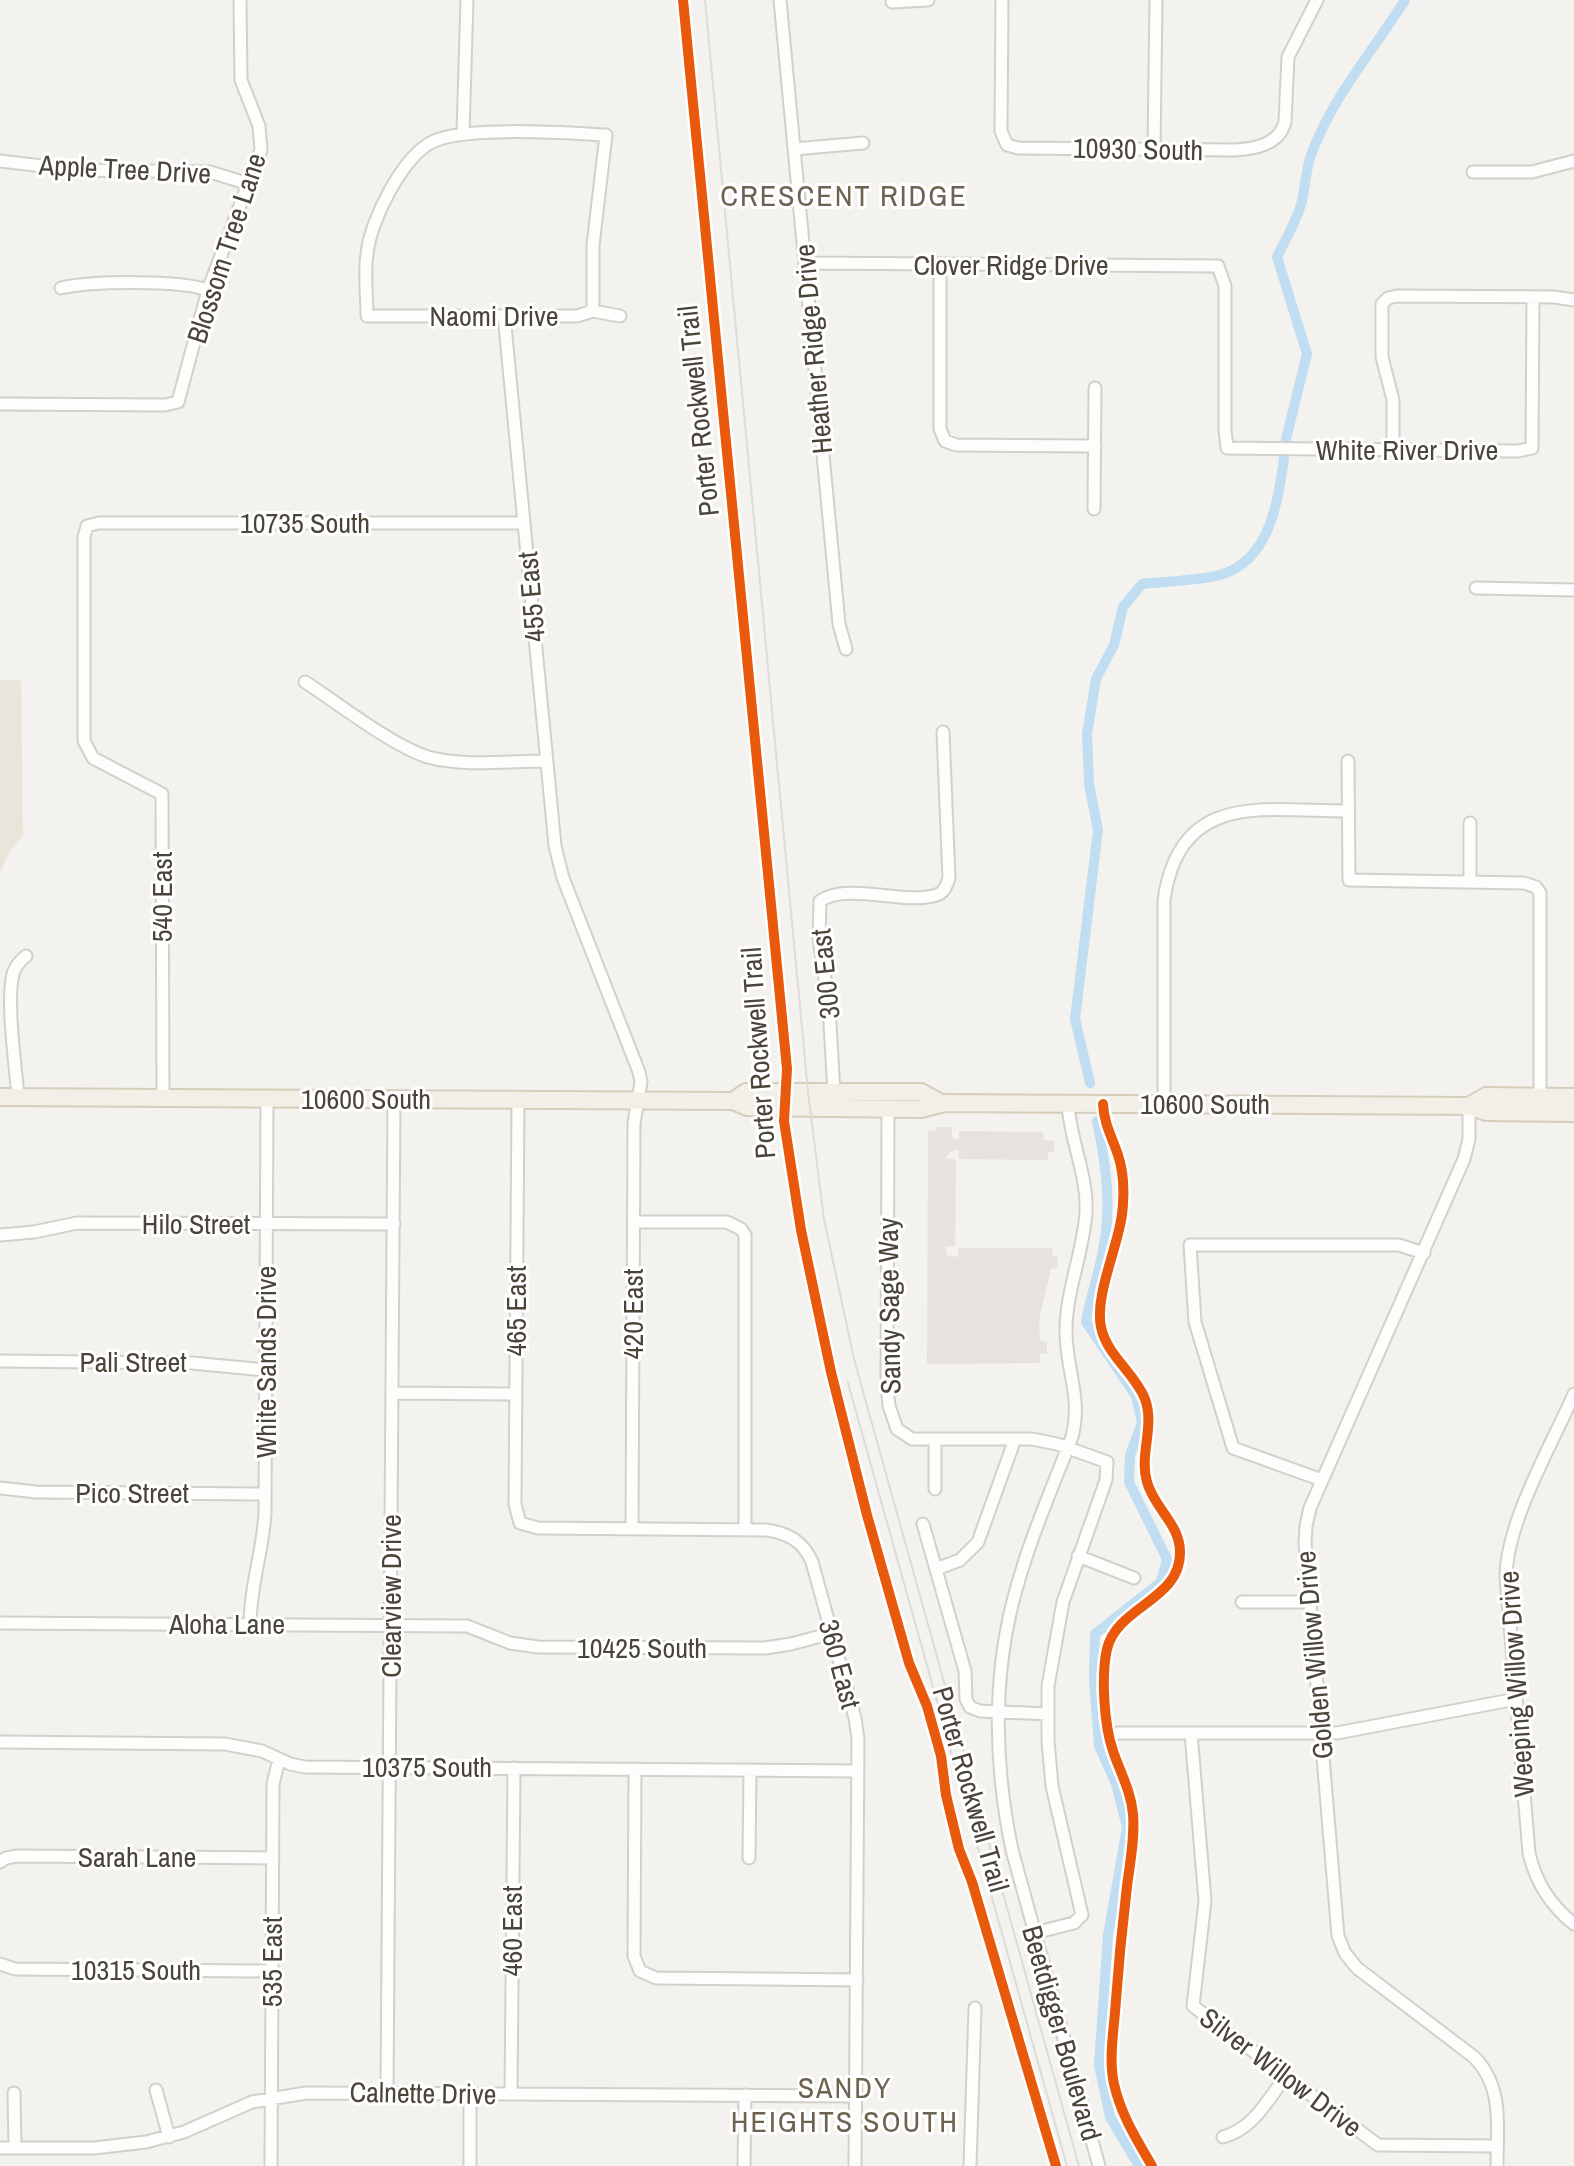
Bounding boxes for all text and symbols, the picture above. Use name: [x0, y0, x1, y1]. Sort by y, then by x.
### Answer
street label: 10930 South: [1073, 129, 1203, 169]
street label: Apple Tree Drive: [37, 145, 212, 192]
street label: Blossom Tree Lane: [177, 148, 275, 348]
district label: CRESCENT RIDGE: [720, 175, 968, 215]
street label: Heather Ridge Drive: [785, 242, 841, 456]
street label: Clover Ridge Drive: [913, 246, 1109, 284]
street label: Naomi Drive: [430, 297, 558, 335]
street label: Porter Rockwell Trail: [668, 304, 728, 518]
street label: White River Drive: [1316, 431, 1498, 469]
street label: 10735 South: [240, 504, 370, 542]
street label: 455 East: [508, 550, 554, 644]
street label: 540 East: [143, 852, 181, 942]
street label: 300 East: [801, 927, 849, 1021]
street label: Porter Rockwell Trail: [732, 946, 784, 1160]
street label: 10600 South: [301, 1080, 431, 1118]
street label: 10600 South: [1140, 1085, 1270, 1123]
street label: Hilo Street: [142, 1205, 250, 1243]
street label: Sandy Sage Way: [868, 1217, 910, 1395]
street label: White Sands Drive: [247, 1266, 285, 1458]
street label: 465 East: [497, 1266, 535, 1356]
street label: 420 East: [614, 1269, 652, 1359]
street label: Pali Street: [79, 1343, 187, 1381]
street label: Pico Street: [75, 1474, 189, 1512]
street label: Clearview Drive: [372, 1514, 410, 1678]
street label: Golden Willow Drive: [1286, 1549, 1342, 1761]
street label: Weeping Willow Drive: [1489, 1570, 1543, 1798]
street label: Aloha Lane: [168, 1605, 285, 1643]
street label: 360 East: [810, 1615, 870, 1713]
street label: 10425 South: [577, 1629, 707, 1667]
street label: Porter Rockwell Trail: [924, 1682, 1018, 1896]
street label: 10375 South: [362, 1748, 492, 1786]
street label: Sarah Lane: [78, 1838, 196, 1876]
street label: 460 East: [493, 1886, 531, 1976]
street label: 535 East: [253, 1917, 291, 2007]
street label: Beetdigger Boulevard: [1013, 1921, 1111, 2145]
street label: 10315 South: [71, 1951, 201, 1989]
street label: Silver Willow Drive: [1192, 1998, 1370, 2146]
district label: SANDY HEIGHTS SOUTH: [731, 2067, 959, 2141]
street label: Calnette Drive: [349, 2073, 497, 2113]

